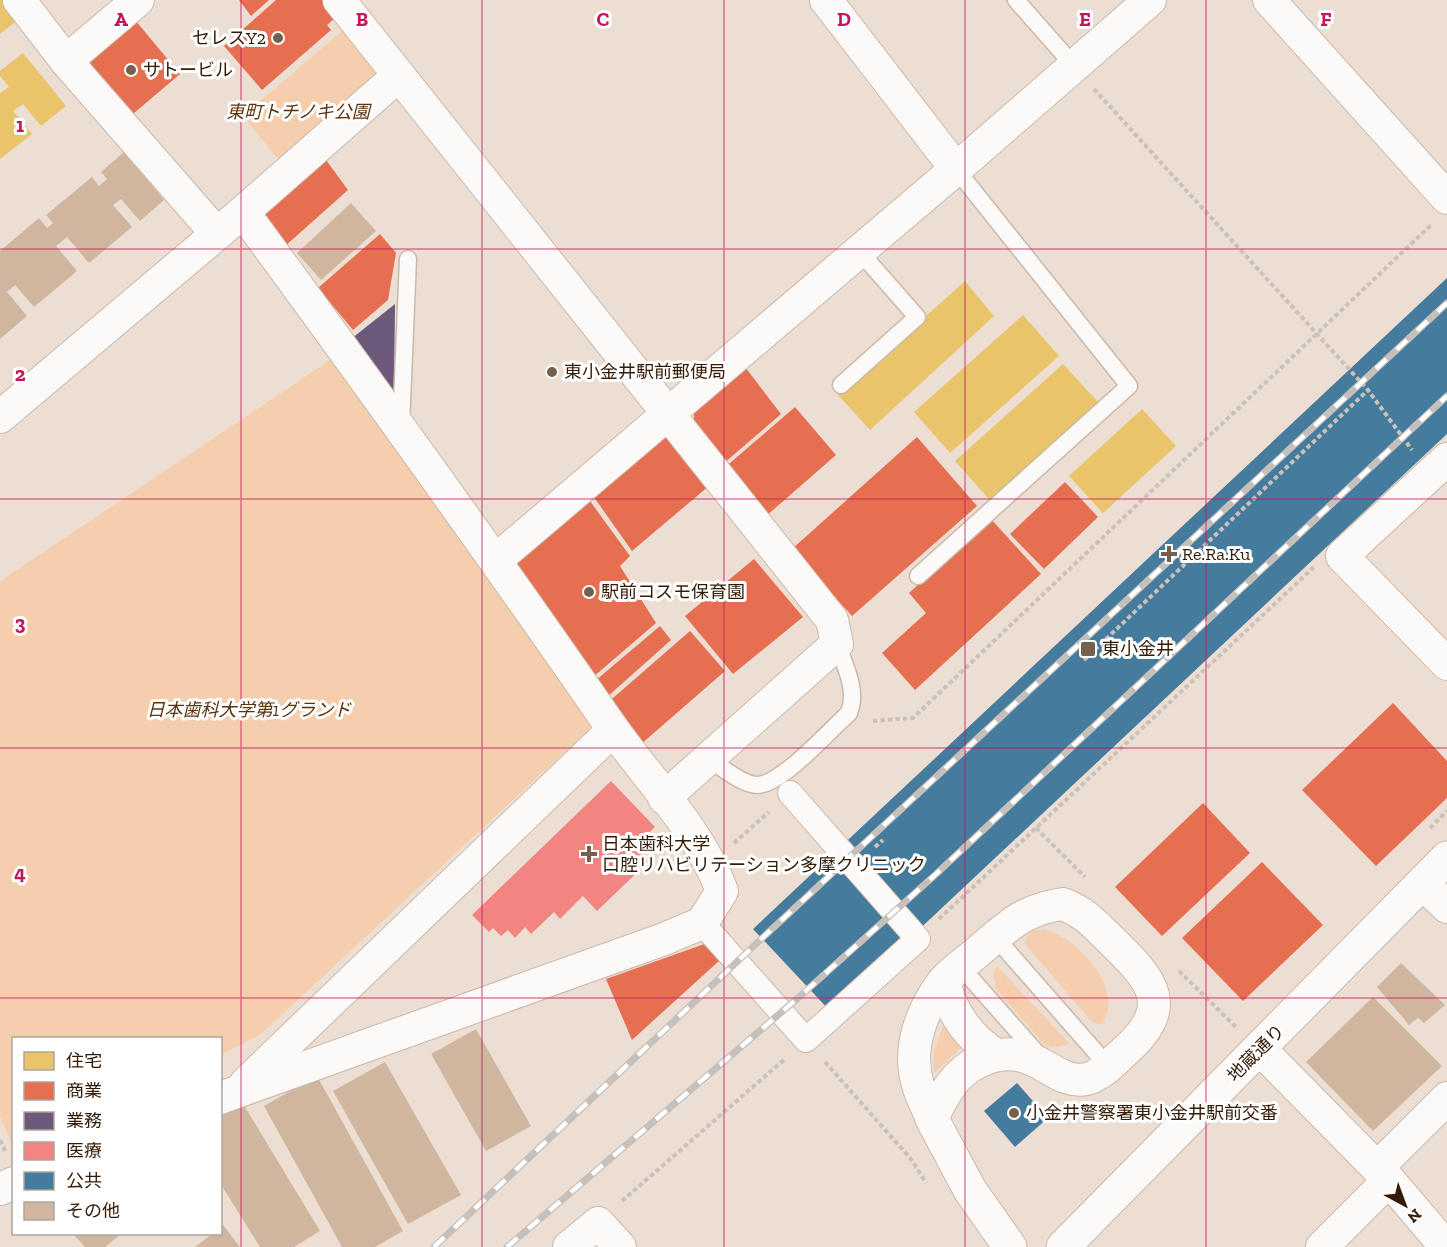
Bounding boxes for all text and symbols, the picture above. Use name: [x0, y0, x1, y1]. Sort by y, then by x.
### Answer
text: A: [114, 7, 128, 31]
text: B: [356, 7, 368, 31]
text: C: [597, 7, 610, 31]
text: D: [837, 7, 851, 31]
text: E: [1079, 7, 1091, 31]
text: F: [1320, 7, 1332, 31]
place label: セレスY2: [192, 27, 266, 49]
marker: セレスY2: [271, 31, 285, 45]
place label: サトービル: [143, 59, 233, 81]
marker: サトービル: [124, 63, 138, 77]
park label: 東町トチノキ公園: [226, 101, 373, 123]
text: 1: [16, 113, 24, 137]
place label: 東小金井駅前郵便局: [564, 361, 726, 383]
text: 2: [15, 362, 26, 386]
marker: 東小金井駅前郵便局: [545, 365, 559, 379]
place label: Re.Ra.Ku: [1182, 543, 1250, 565]
marker: Re.Ra.Ku: [1160, 545, 1178, 563]
place label: 駅前コスモ保育園: [601, 581, 745, 603]
marker: 駅前コスモ保育園: [582, 585, 596, 599]
text: 3: [15, 611, 26, 635]
place label: 東小金井: [1102, 638, 1174, 660]
marker: 東小金井: [1079, 640, 1097, 658]
park label: 日本歯科大学第1グランド: [147, 699, 352, 721]
place label: 日本歯科大学 口腔リハビリテーション多摩クリニック: [602, 833, 926, 876]
marker: 日本歯科大学 口腔リハビリテーション多摩クリニック: [580, 845, 598, 863]
text: 4: [14, 861, 26, 885]
street label: 地蔵通り: [1223, 1020, 1289, 1086]
legend: [12, 1037, 222, 1235]
text: 住宅: [66, 1050, 102, 1072]
text: 商業: [66, 1080, 102, 1102]
place label: 小金井警察署東小金井駅前交番: [1026, 1102, 1278, 1124]
marker: 小金井警察署東小金井駅前交番: [1007, 1106, 1021, 1120]
text: 業務: [66, 1110, 102, 1132]
text: 医療: [66, 1140, 102, 1162]
text: 公共: [66, 1170, 102, 1192]
north arrow: [1375, 1175, 1435, 1235]
text: その他: [66, 1200, 120, 1222]
text: N: [1404, 1205, 1425, 1227]

